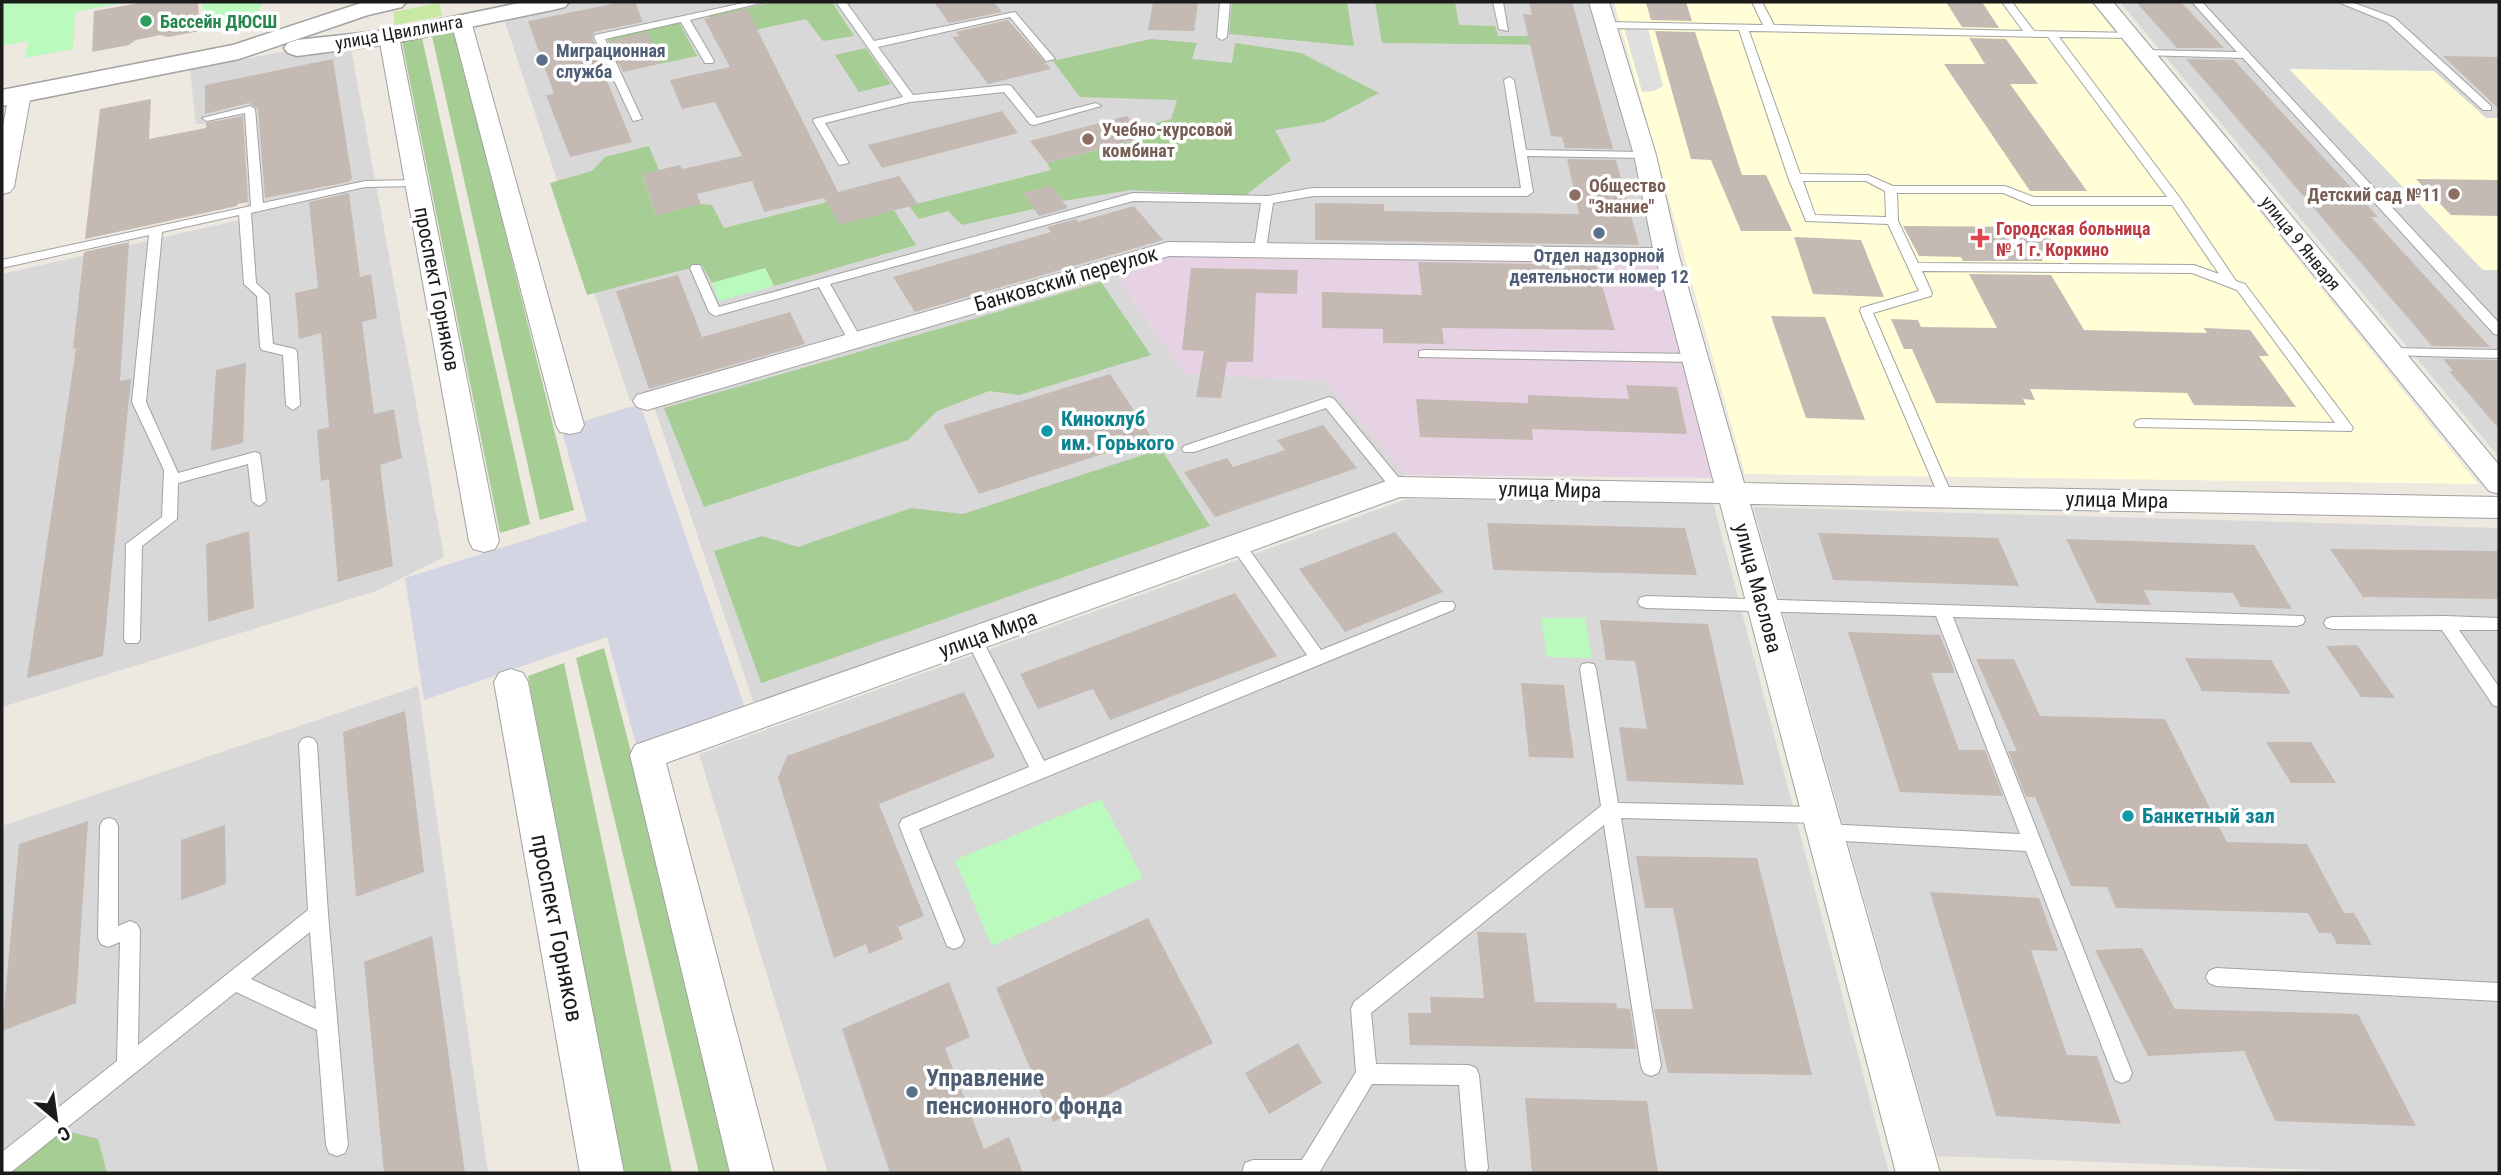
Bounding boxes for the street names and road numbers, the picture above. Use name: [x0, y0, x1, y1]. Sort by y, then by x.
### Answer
street label: улица Цвиллинга: [333, 10, 465, 54]
street label: улица 9 Января: [2257, 192, 2345, 294]
street label: проспект Горняков: [409, 205, 465, 373]
street label: Банковский переулок: [972, 241, 1160, 317]
street label: улица Мира: [1498, 477, 1602, 503]
street label: улица Мира: [2065, 487, 2169, 513]
street label: улица Маслова: [1729, 521, 1787, 655]
street label: улица Мира: [936, 605, 1040, 663]
street label: проспект Горняков: [525, 832, 589, 1024]

